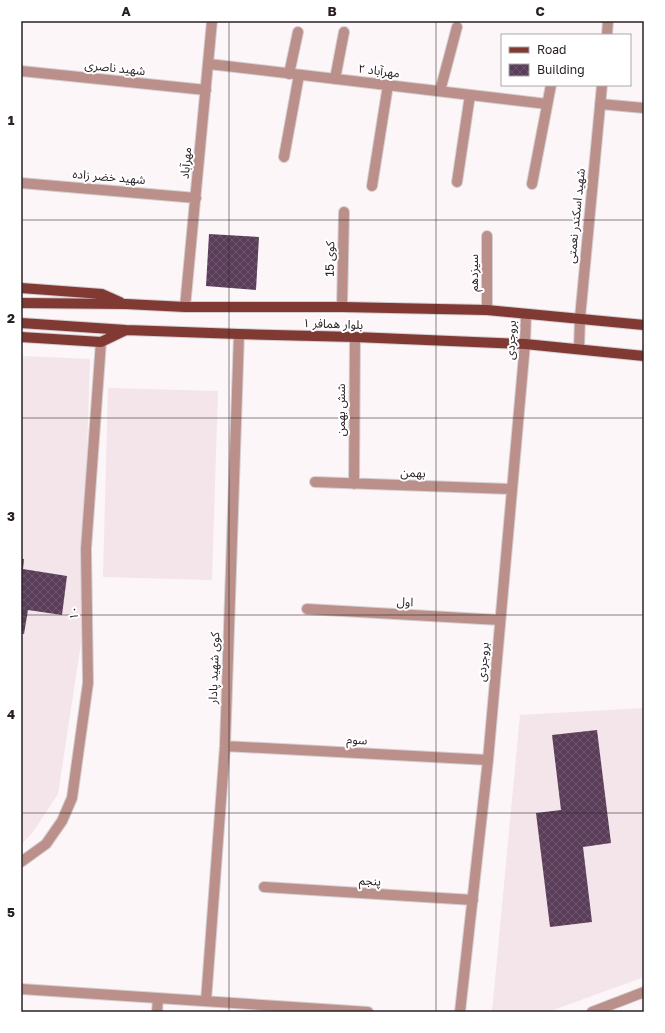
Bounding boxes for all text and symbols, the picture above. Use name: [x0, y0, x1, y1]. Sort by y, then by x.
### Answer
text: A: [121, 3, 131, 19]
text: B: [327, 3, 337, 19]
text: C: [535, 3, 545, 19]
legend: [501, 34, 631, 86]
text: Road: [537, 42, 566, 57]
street label: شهید ناصری: [84, 57, 146, 78]
street label: مهرآباد ۲: [357, 61, 401, 81]
text: Building: [537, 62, 585, 77]
text: 1: [8, 112, 15, 128]
street label: مهرآباد: [177, 146, 194, 180]
street label: شهید خضر زاده: [72, 166, 146, 187]
street label: شهید اسکندر نعمتی: [563, 168, 588, 264]
street label: کوی 15: [322, 240, 337, 277]
street label: سیزدهم: [466, 254, 483, 292]
text: 2: [7, 310, 15, 326]
street label: بلوار همافر ۱: [303, 315, 363, 332]
street label: بروجردی: [502, 320, 519, 360]
street label: شش بهمن: [333, 384, 348, 436]
street label: بهمن: [400, 465, 426, 480]
text: 3: [7, 508, 15, 524]
street label: اول: [396, 594, 414, 609]
street label: ۱۰: [66, 606, 81, 620]
street label: کوی شهید پادار: [205, 631, 223, 705]
street label: بروجردی: [473, 642, 492, 682]
text: 4: [7, 706, 15, 722]
street label: سوم: [346, 731, 368, 750]
street label: پنجم: [358, 872, 381, 891]
text: 5: [7, 904, 15, 920]

